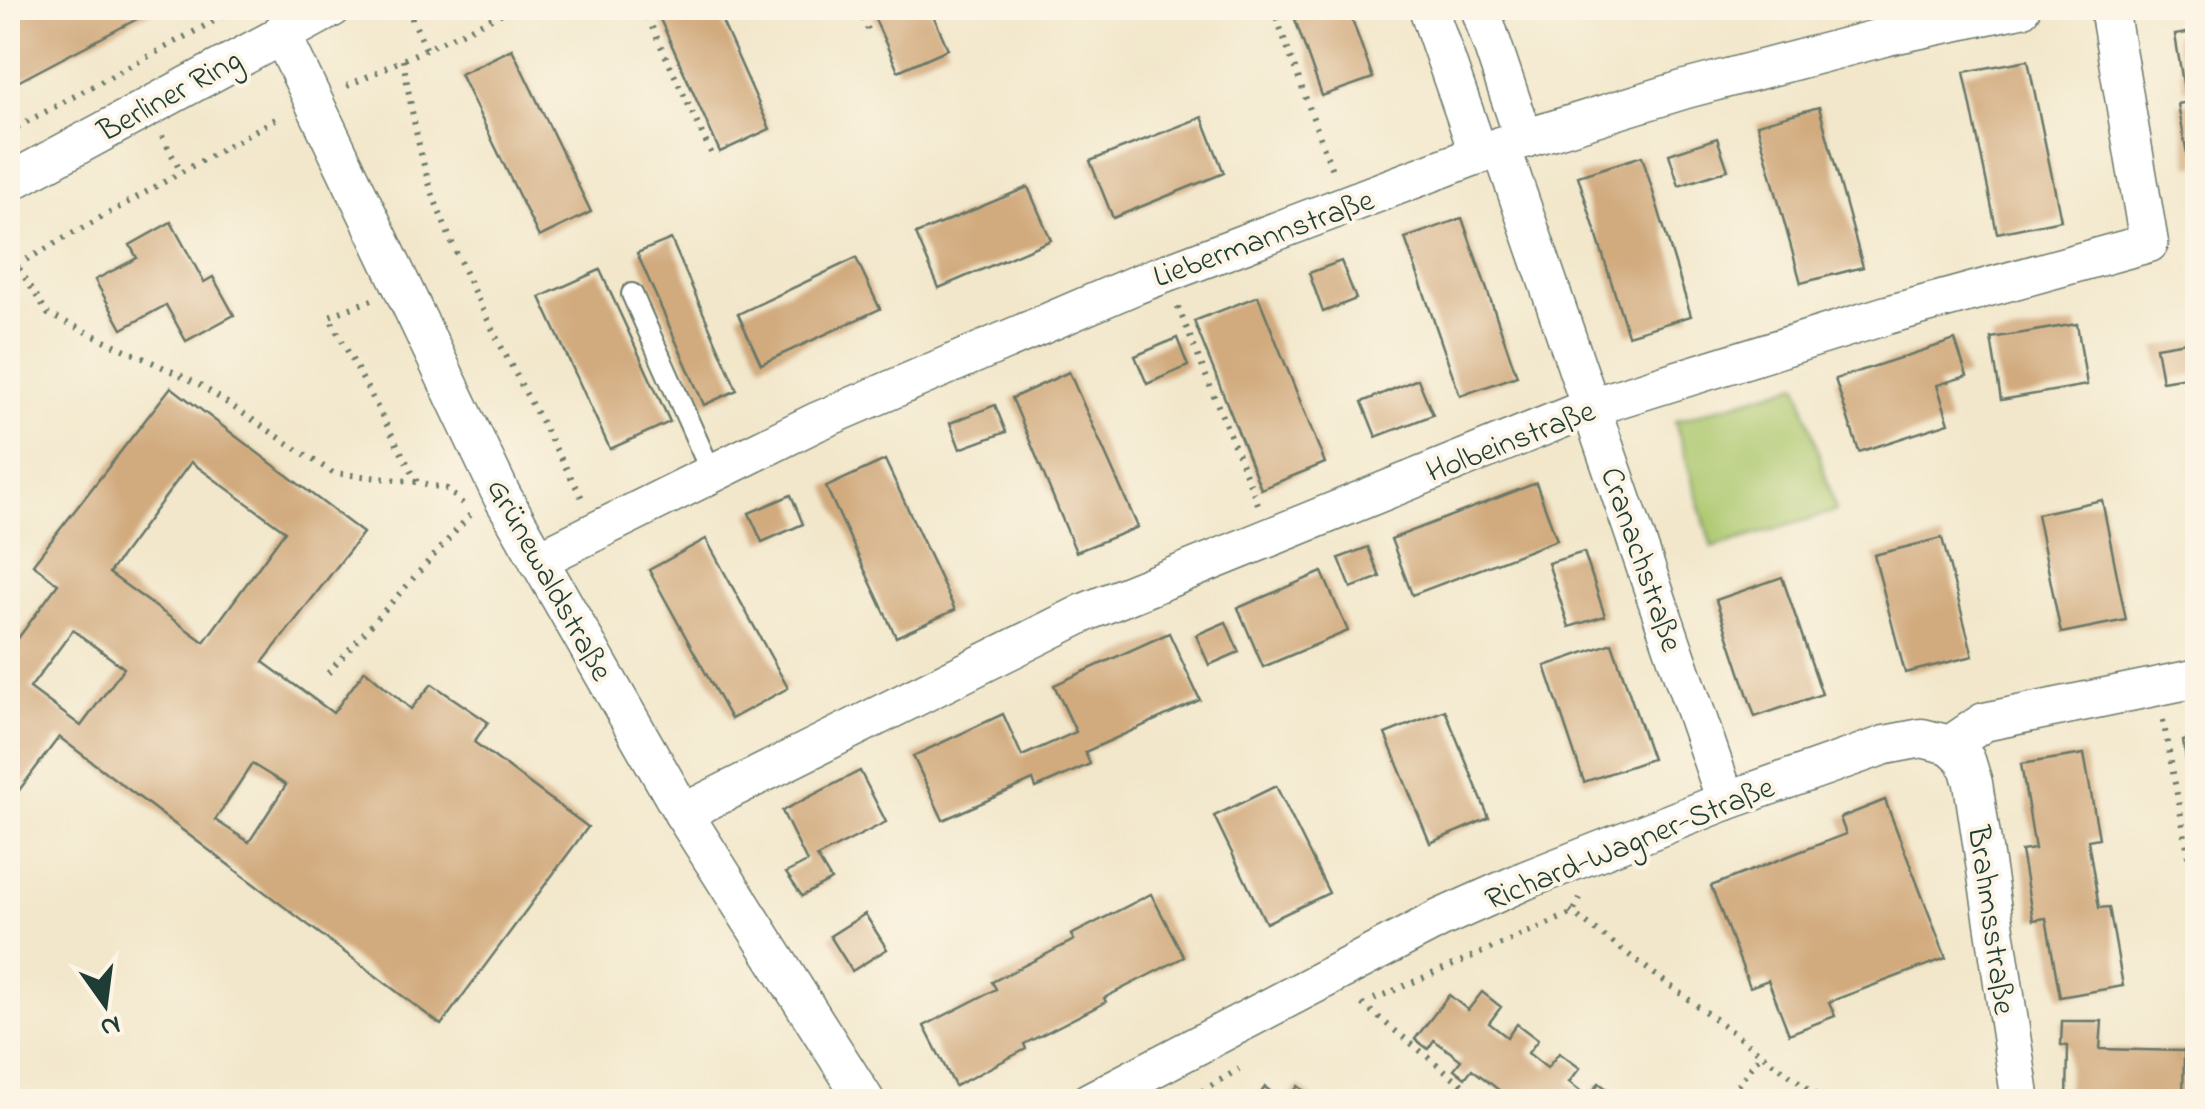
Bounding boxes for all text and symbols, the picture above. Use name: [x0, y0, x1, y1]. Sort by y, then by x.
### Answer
street label: Berliner Ring: [89, 38, 251, 157]
street label: Liebermannstraße: [1147, 178, 1382, 302]
street label: Holbeinstraße: [1420, 389, 1603, 497]
street label: Cranachstraße: [1586, 461, 1693, 659]
street label: Grünewaldstraße: [473, 471, 623, 691]
street label: Richard-Wagner-Straße: [1479, 765, 1783, 925]
street label: Brahmsstraße: [1953, 822, 2026, 1019]
north arrow: [55, 954, 155, 1054]
text: N: [96, 1003, 124, 1047]

